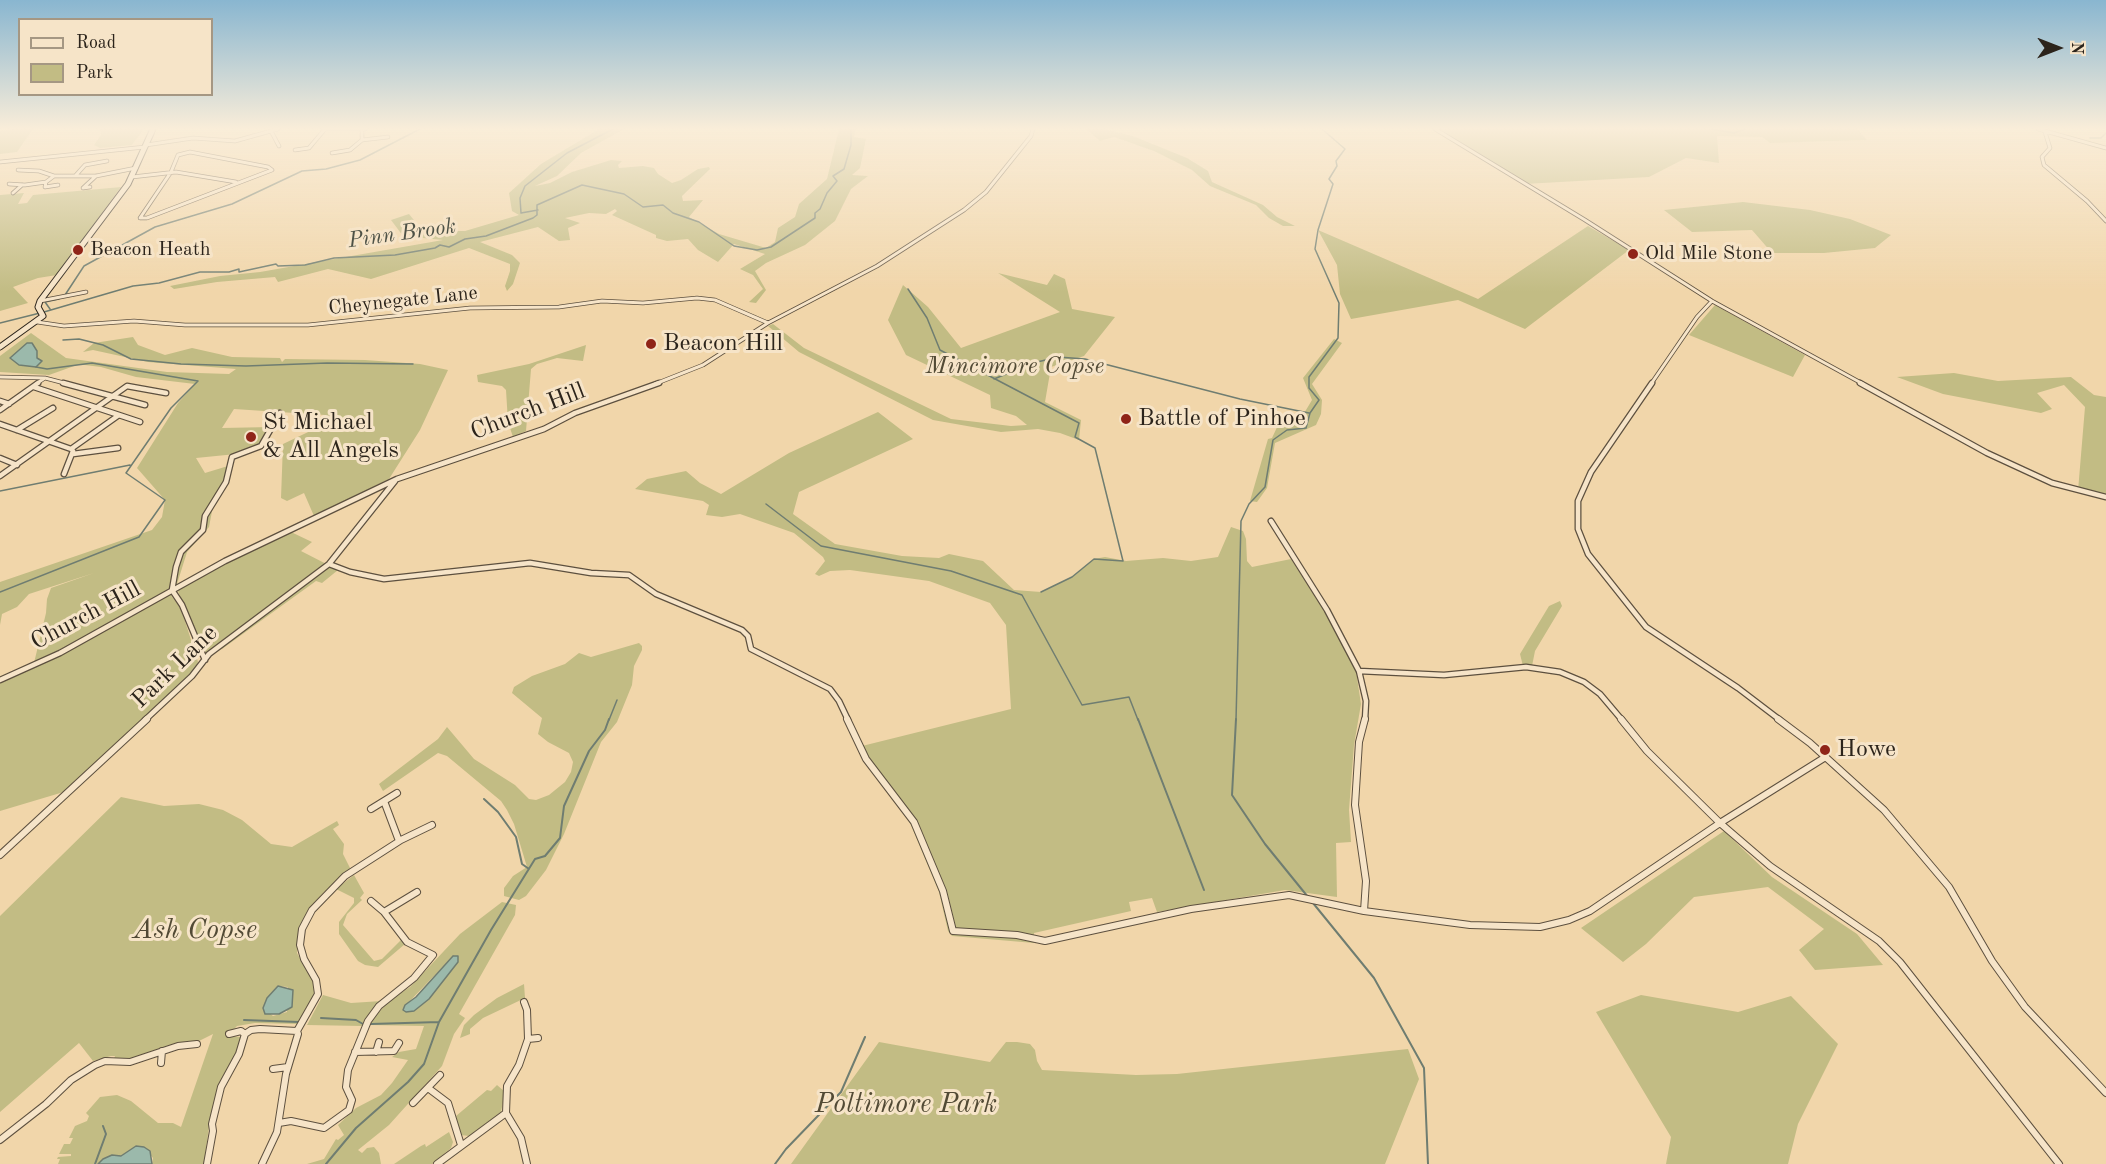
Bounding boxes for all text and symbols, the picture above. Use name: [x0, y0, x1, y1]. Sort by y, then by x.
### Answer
legend: [18, 18, 213, 96]
north arrow: [2028, 18, 2088, 78]
text: Road: [76, 34, 116, 52]
text: N: [2068, 42, 2084, 54]
text: Park: [76, 64, 113, 82]
water label: Pinn Brook: [346, 213, 458, 255]
place label: Beacon Heath: [90, 238, 211, 262]
place label: Old Mile Stone: [1645, 242, 1772, 266]
marker: Beacon Heath: [71, 243, 85, 257]
marker: Old Mile Stone: [1626, 247, 1640, 261]
street label: Cheynegate Lane: [327, 281, 479, 321]
place label: Beacon Hill: [663, 330, 783, 358]
marker: Beacon Hill: [644, 337, 658, 351]
park label: Mincimore Copse: [926, 353, 1104, 381]
street label: Church Hill: [467, 377, 589, 447]
place label: Battle of Pinhoe: [1138, 405, 1306, 433]
place label: St Michael & All Angels: [263, 409, 399, 465]
marker: Battle of Pinhoe: [1119, 412, 1133, 426]
marker: St Michael & All Angels: [244, 430, 258, 444]
street label: Church Hill: [26, 575, 146, 657]
street label: Park Lane: [126, 619, 224, 715]
place label: Howe: [1837, 736, 1896, 764]
marker: Howe: [1818, 743, 1832, 757]
park label: Ash Copse: [133, 914, 257, 948]
park label: Poltimore Park: [815, 1088, 997, 1122]

